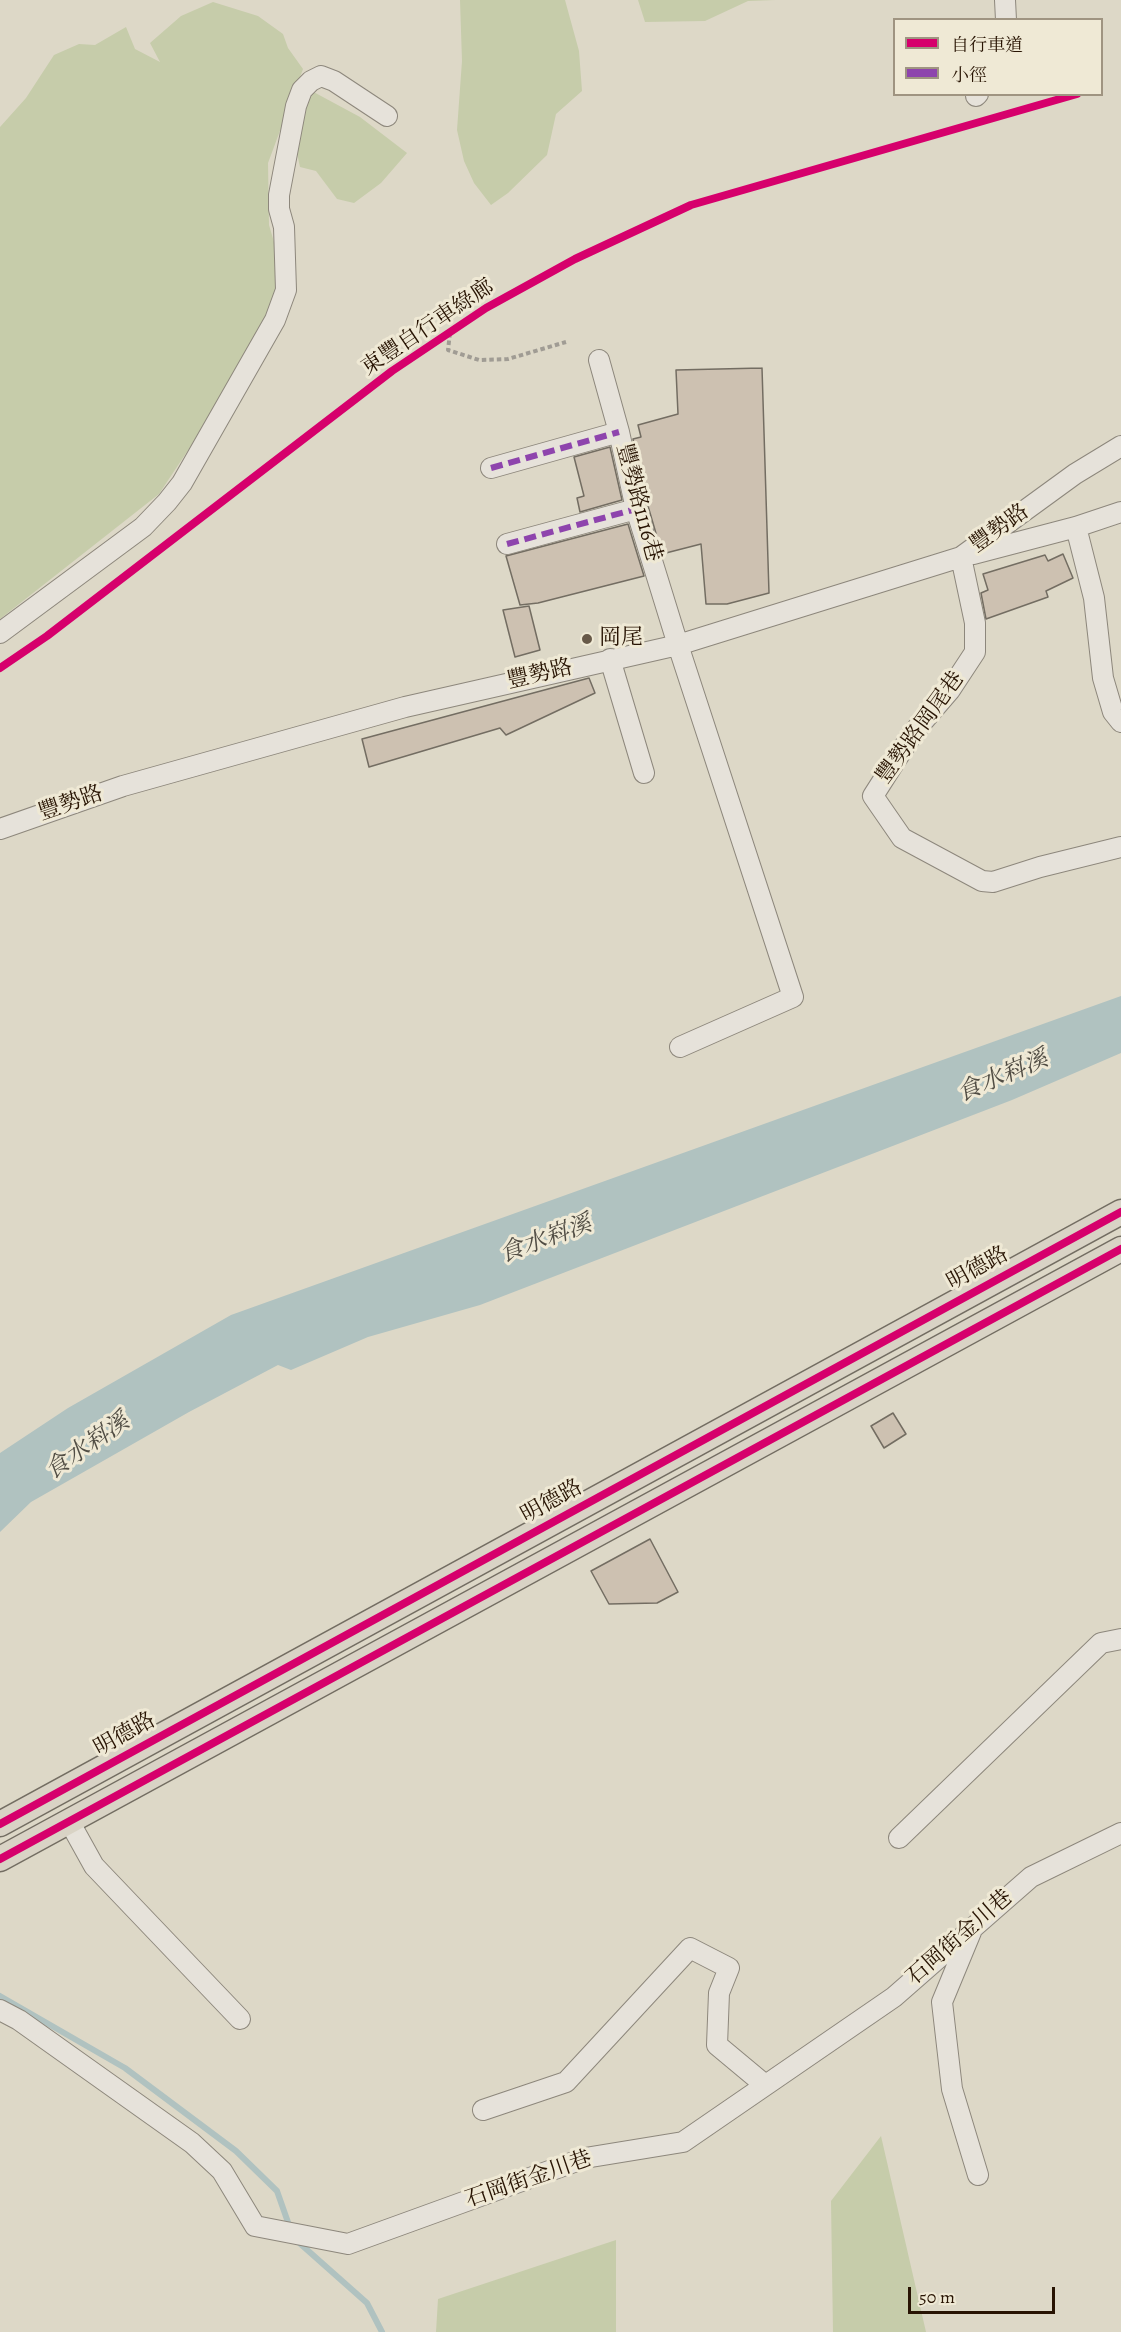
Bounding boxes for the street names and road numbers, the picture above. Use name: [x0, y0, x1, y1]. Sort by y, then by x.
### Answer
street label: 東豐自行車綠廊: [357, 274, 499, 382]
street label: 豐勢路1116巷: [610, 441, 666, 565]
street label: 豐勢路: [966, 499, 1034, 559]
street label: 豐勢路: [505, 655, 575, 695]
street label: 豐勢路岡尾巷: [872, 667, 970, 789]
street label: 豐勢路: [36, 781, 106, 827]
street label: 明德路: [943, 1241, 1013, 1297]
street label: 明德路: [517, 1474, 587, 1530]
street label: 明德路: [90, 1707, 160, 1763]
street label: 石岡街金川巷: [902, 1885, 1018, 1991]
street label: 石岡街金川巷: [462, 2146, 596, 2214]

